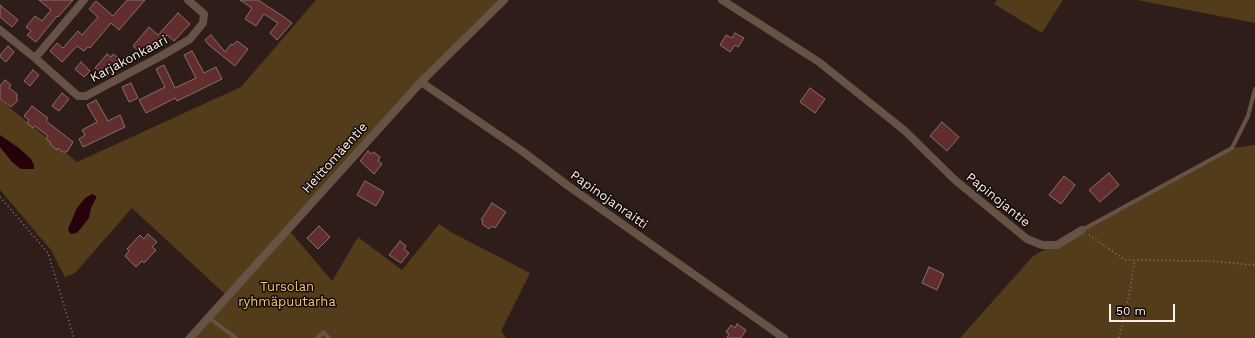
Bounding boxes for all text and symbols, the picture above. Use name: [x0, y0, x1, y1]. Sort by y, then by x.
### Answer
street label: Karjakonkaari: [88, 32, 170, 86]
street label: Heittomäentie: [299, 119, 371, 197]
street label: Papinojanraitti: [567, 167, 651, 233]
street label: Papinojantie: [963, 169, 1033, 231]
park label: Tursolan ryhmäpuutarha: [238, 279, 336, 310]
scale bar: [1111, 296, 1177, 322]
text: 50 m: [1116, 304, 1146, 318]

